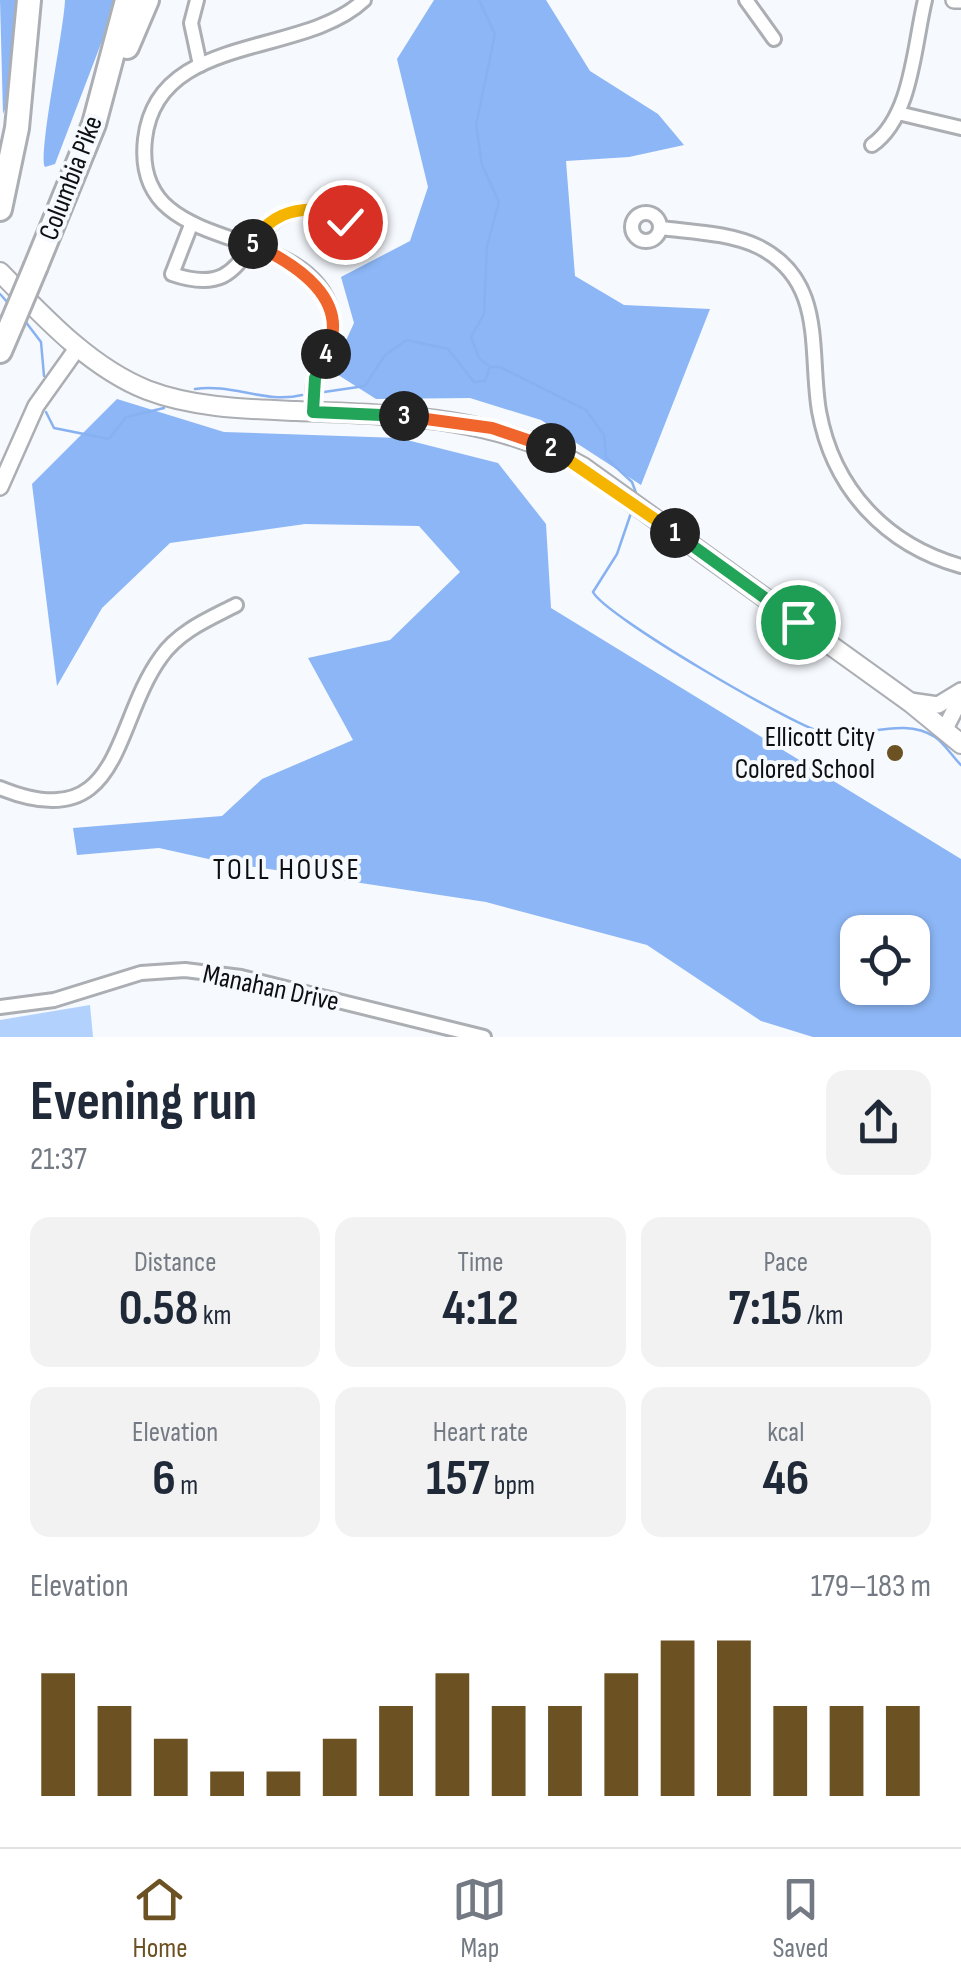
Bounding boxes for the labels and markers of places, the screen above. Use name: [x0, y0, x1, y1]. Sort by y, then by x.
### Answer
pin: [303, 180, 388, 265]
pin: 5: [228, 219, 278, 269]
pin: 4: [301, 329, 351, 379]
pin: 3: [379, 391, 429, 441]
pin: 2: [526, 423, 576, 473]
pin: 1: [650, 508, 700, 558]
pin: [756, 580, 841, 665]
place label: Ellicott City Colored School: [735, 721, 875, 786]
marker: Ellicott City Colored School: [884, 742, 906, 764]

